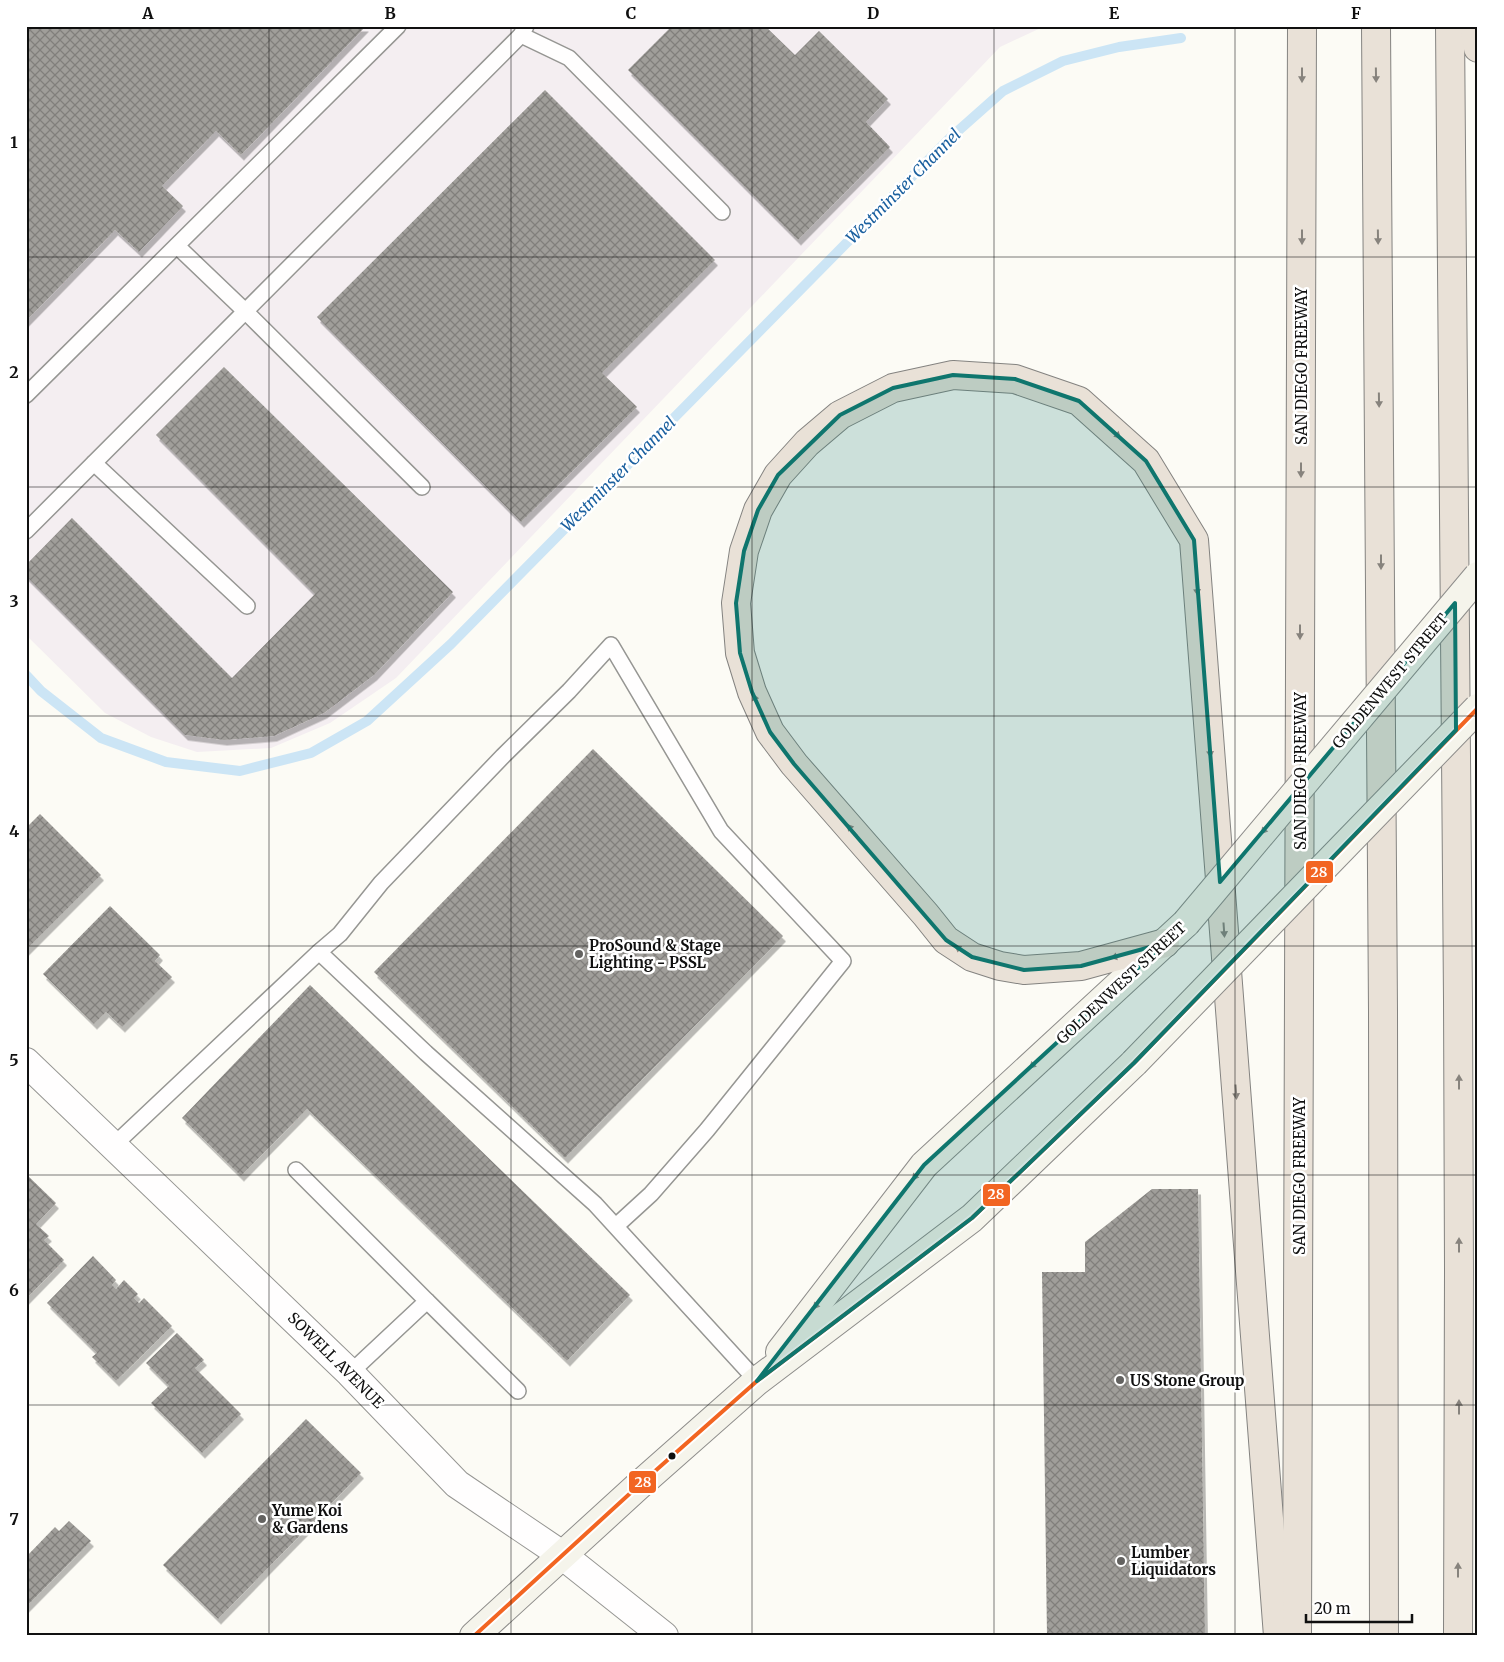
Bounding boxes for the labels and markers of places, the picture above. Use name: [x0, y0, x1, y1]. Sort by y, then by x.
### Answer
place label: ProSound & Stage Lighting - PSSL: [589, 936, 721, 972]
marker: ProSound & Stage Lighting - PSSL: [573, 948, 585, 960]
place label: US Stone Group: [1130, 1371, 1245, 1390]
marker: US Stone Group: [1114, 1374, 1126, 1386]
unlabelled marker: [667, 1451, 677, 1461]
place label: Yume Koi & Gardens: [271, 1501, 349, 1537]
marker: Yume Koi & Gardens: [256, 1513, 268, 1525]
place label: Lumber Liquidators: [1131, 1543, 1216, 1579]
marker: Lumber Liquidators: [1115, 1555, 1127, 1567]

